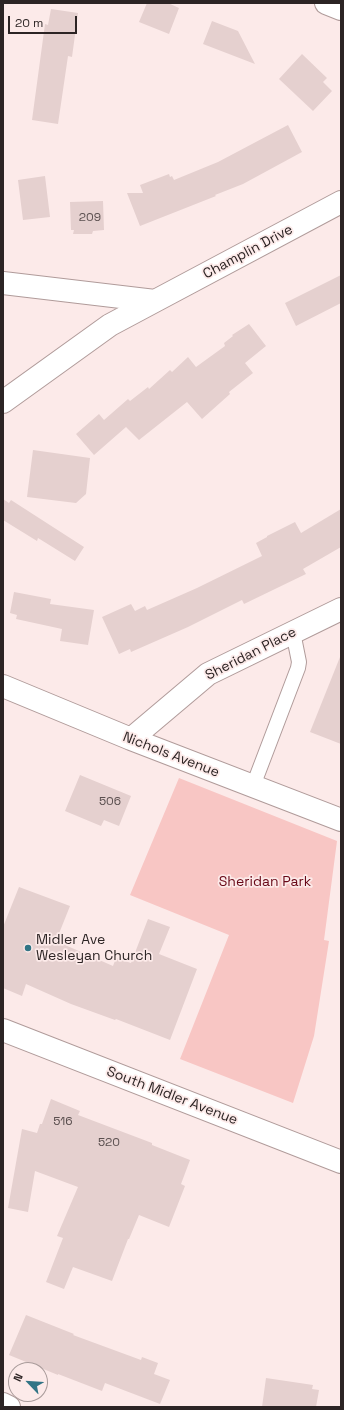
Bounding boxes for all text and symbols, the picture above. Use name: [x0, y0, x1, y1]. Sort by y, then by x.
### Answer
scale bar: [10, 8, 79, 34]
text: 20 m: [15, 15, 43, 31]
house number: 209: [79, 211, 101, 225]
street label: Champlin Drive: [200, 221, 296, 283]
street label: Sheridan Place: [203, 624, 299, 684]
street label: Nichols Avenue: [120, 729, 222, 781]
house number: 506: [99, 795, 121, 809]
park label: Sheridan Park: [219, 874, 311, 890]
place label: Midler Ave Wesleyan Church: [36, 932, 152, 964]
marker: Midler Ave Wesleyan Church: [23, 943, 33, 953]
street label: South Midler Avenue: [104, 1063, 240, 1129]
house number: 516: [53, 1115, 73, 1129]
house number: 520: [98, 1136, 120, 1150]
north arrow: [8, 1362, 48, 1402]
text: N: [10, 1371, 26, 1384]

